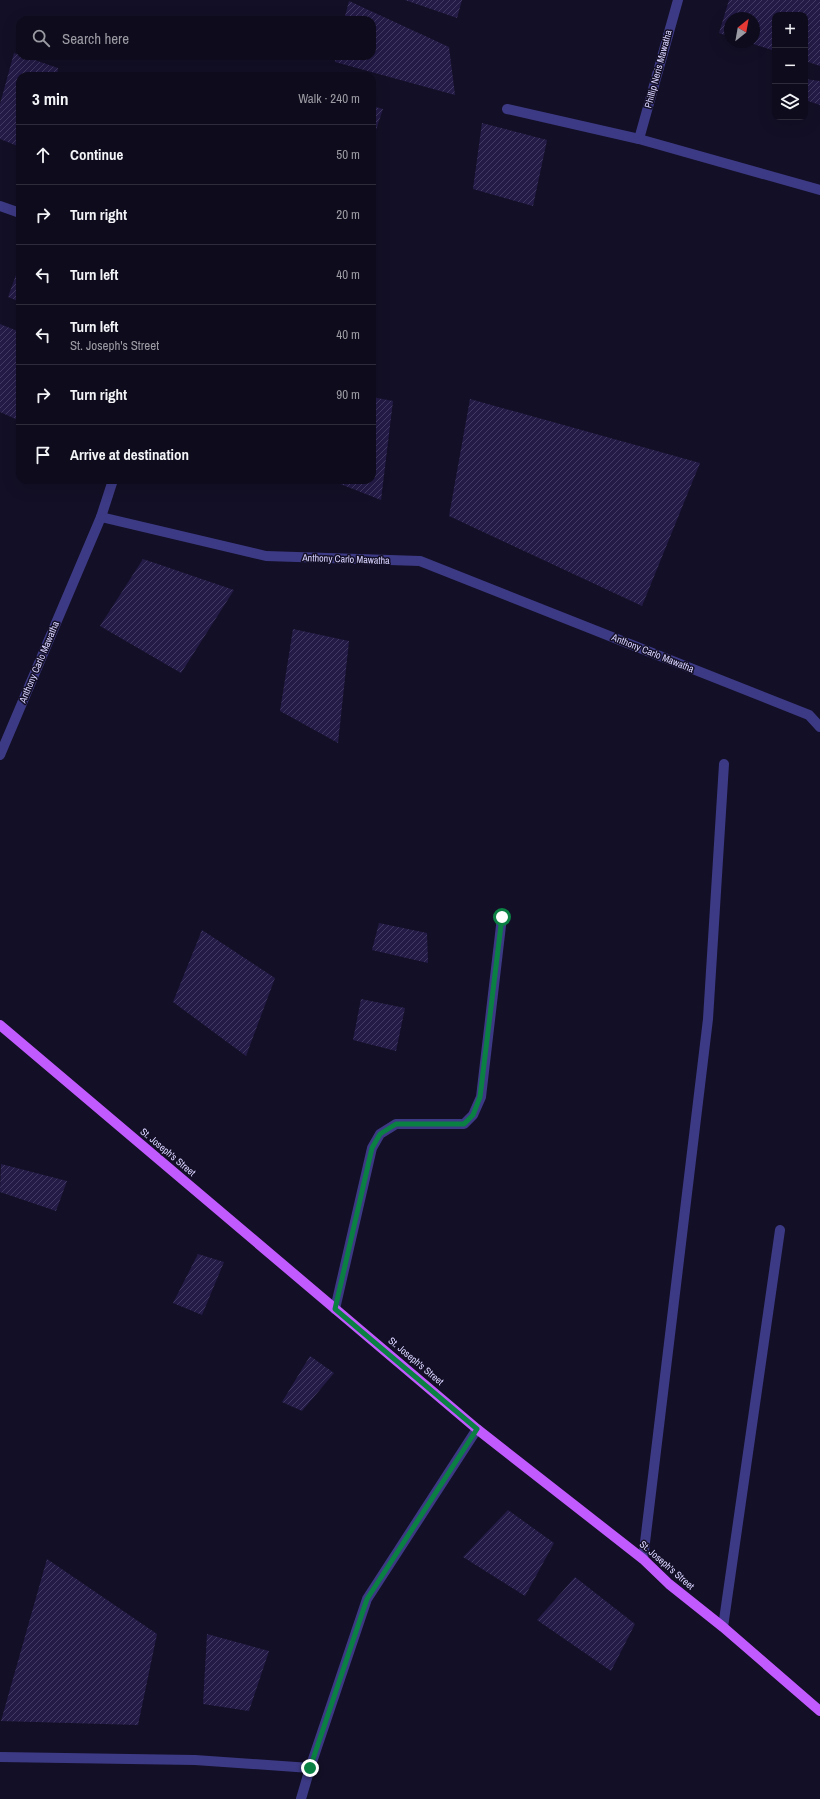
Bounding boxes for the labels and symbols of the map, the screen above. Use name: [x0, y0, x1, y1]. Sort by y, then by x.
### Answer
north arrow: [724, 12, 760, 48]
street label: Phillip Neris Mawatha: [641, 28, 675, 109]
street label: Anthony Carlo Mawatha: [301, 551, 390, 567]
street label: Anthony Carlo Mawatha: [16, 619, 62, 706]
street label: Anthony Carlo Mawatha: [609, 630, 696, 676]
route start: [493, 908, 511, 926]
street label: St. Joseph's Street: [138, 1125, 199, 1179]
street label: St. Joseph's Street: [386, 1334, 447, 1388]
street label: St. Joseph's Street: [637, 1538, 698, 1593]
route end: [301, 1759, 319, 1777]

